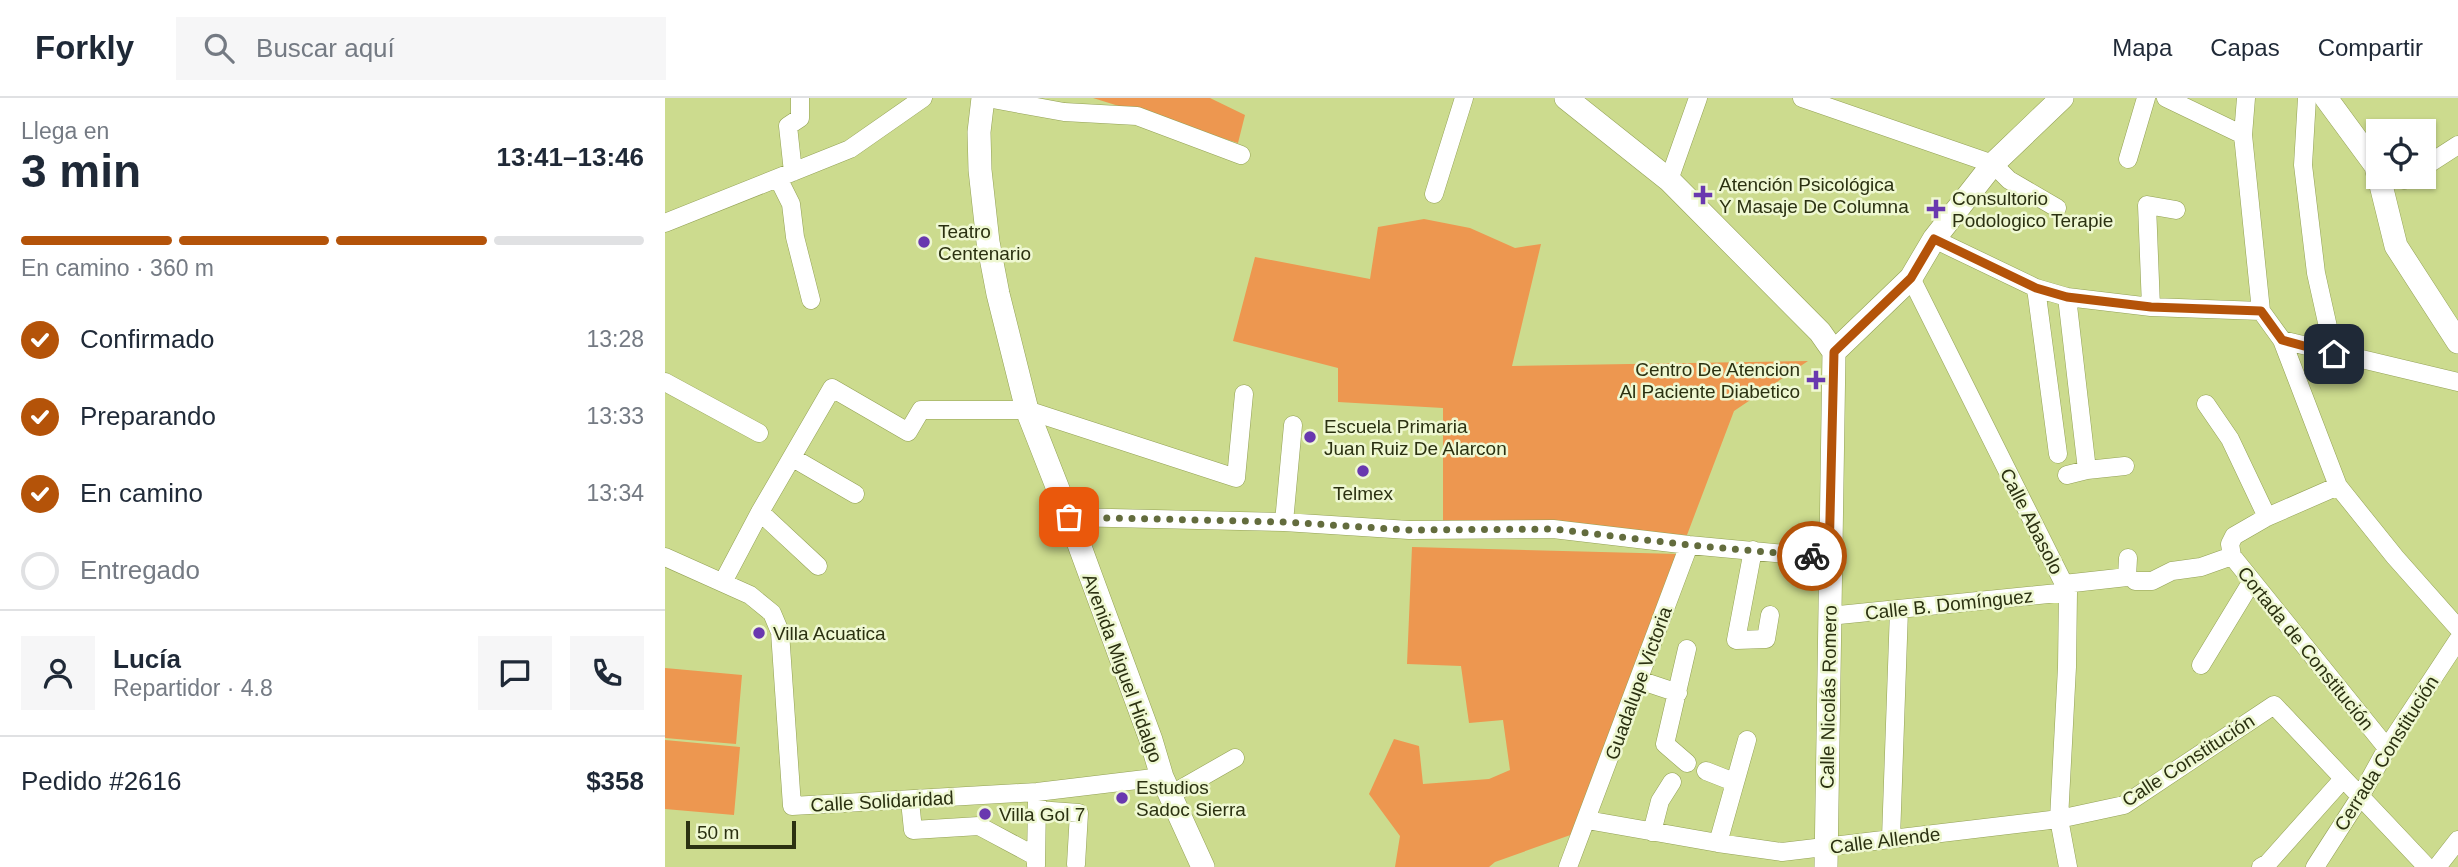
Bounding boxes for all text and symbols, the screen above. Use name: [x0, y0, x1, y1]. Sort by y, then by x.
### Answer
search box: [176, 17, 666, 80]
text: Forkly: [35, 29, 134, 66]
icon: search: [200, 29, 238, 67]
text: Buscar aquí: [256, 33, 395, 63]
text: Mapa: [2112, 34, 2172, 61]
text: Capas: [2210, 34, 2280, 61]
text: Compartir: [2318, 34, 2423, 61]
text: Llega en: [21, 118, 109, 144]
map controls: [2366, 119, 2436, 189]
button: locate: [2366, 119, 2436, 189]
text: 13:41–13:46: [497, 142, 644, 172]
text: 3 min: [21, 145, 141, 197]
place label: Atención Psicológica Y Masaje De Columna: [1719, 174, 1909, 217]
marker: Atención Psicológica Y Masaje De Columna: [1693, 185, 1713, 205]
place label: Consultorio Podologico Terapie: [1952, 188, 2113, 231]
marker: Consultorio Podologico Terapie: [1926, 199, 1946, 219]
place label: Teatro Centenario: [938, 221, 1031, 264]
marker: Teatro Centenario: [916, 234, 932, 250]
text: En camino · 360 m: [21, 255, 214, 281]
icon: check: [21, 321, 59, 359]
text: Confirmado: [80, 324, 214, 354]
pin: [2304, 324, 2364, 384]
text: 13:28: [586, 326, 644, 352]
icon: home: [2315, 335, 2353, 373]
place label: Centro De Atencion Al Paciente Diabetico: [1619, 359, 1800, 402]
marker: Centro De Atencion Al Paciente Diabetico: [1806, 370, 1826, 390]
icon: check: [21, 398, 59, 436]
text: Preparando: [80, 401, 216, 431]
text: 13:33: [586, 403, 644, 429]
place label: Escuela Primaria Juan Ruiz De Alarcon: [1324, 416, 1507, 459]
marker: Escuela Primaria Juan Ruiz De Alarcon: [1302, 429, 1318, 445]
marker: Telmex: [1355, 463, 1371, 479]
street label: Calle Abasolo: [1996, 465, 2067, 578]
icon: check: [21, 475, 59, 513]
text: En camino: [80, 478, 203, 508]
text: 13:34: [586, 480, 644, 506]
place label: Telmex: [1333, 483, 1394, 504]
pin: [1039, 487, 1099, 547]
icon: bag: [1050, 498, 1088, 536]
courier: [1777, 521, 1847, 591]
icon: bike: [1793, 537, 1831, 575]
text: Entregado: [80, 555, 200, 585]
street label: Cortada de Constitución: [2233, 562, 2378, 734]
street label: Avenida Miguel Hidalgo: [1079, 571, 1166, 765]
street label: Calle B. Domínguez: [1864, 585, 2034, 624]
street label: Guadalupe Victoria: [1601, 603, 1676, 763]
street label: Calle Nicolás Romero: [1816, 605, 1841, 789]
place label: Villa Acuatica: [773, 623, 886, 644]
marker: Villa Acuatica: [751, 625, 767, 641]
button: person: [21, 636, 95, 710]
button: chat: [478, 636, 552, 710]
button: phone: [570, 636, 644, 710]
text: Lucía: [113, 644, 181, 674]
street label: Cerrada Constitución: [2330, 672, 2443, 835]
text: Repartidor · 4.8: [113, 675, 273, 701]
street label: Calle Constitución: [2118, 710, 2258, 811]
text: Pedido #2616: [21, 766, 181, 796]
text: $358: [586, 766, 644, 796]
place label: Estudios Sadoc Sierra: [1136, 777, 1246, 820]
street label: Calle Solidaridad: [810, 787, 954, 816]
marker: Estudios Sadoc Sierra: [1114, 790, 1130, 806]
place label: Villa Gol 7: [999, 804, 1085, 825]
marker: Villa Gol 7: [977, 806, 993, 822]
scale bar: [686, 818, 796, 850]
text: 50 m: [697, 822, 739, 843]
street label: Calle Allende: [1829, 823, 1941, 858]

